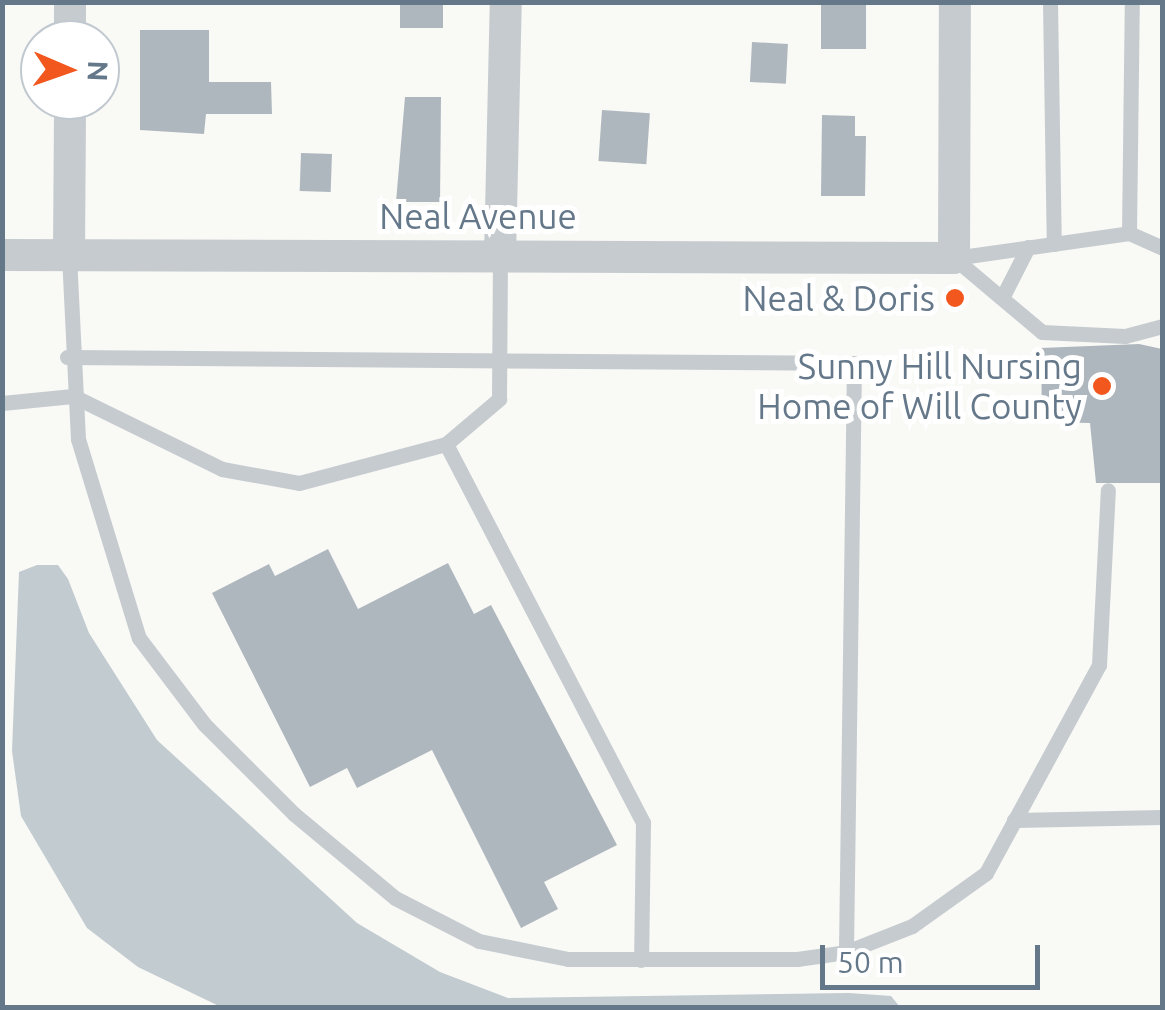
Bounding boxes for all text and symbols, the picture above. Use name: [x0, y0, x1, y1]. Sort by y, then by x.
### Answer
north arrow: [20, 20, 120, 120]
text: N: [83, 60, 114, 82]
street label: Neal Avenue: [379, 195, 577, 237]
place label: Neal & Doris: [742, 277, 935, 319]
marker: Neal & Doris: [944, 287, 966, 309]
place label: Sunny Hill Nursing Home of Will County: [757, 345, 1082, 427]
marker: Sunny Hill Nursing Home of Will County: [1091, 375, 1113, 397]
scale bar: [825, 925, 1045, 987]
text: 50 m: [837, 945, 904, 979]

